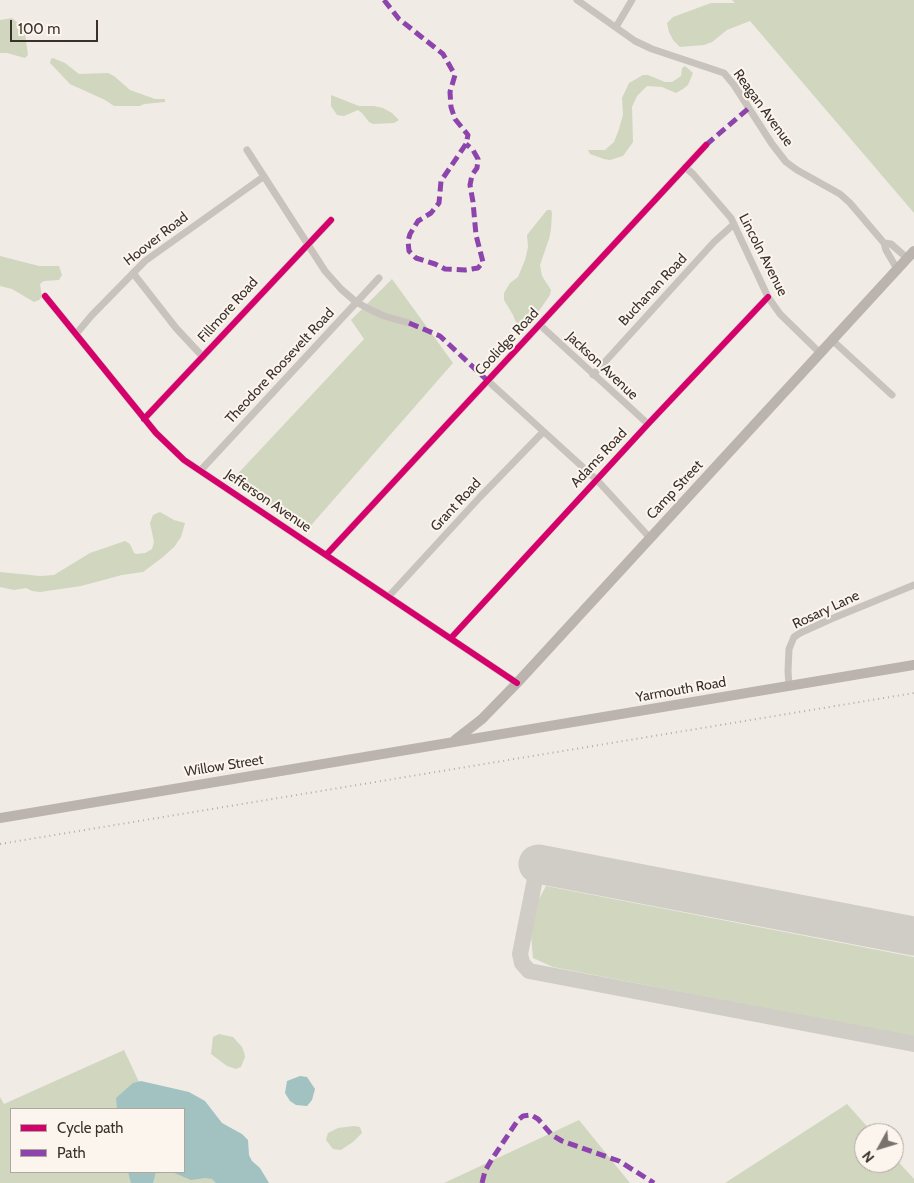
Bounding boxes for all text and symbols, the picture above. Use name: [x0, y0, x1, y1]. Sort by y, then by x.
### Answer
scale bar: [12, 10, 100, 42]
text: 100 m: [18, 20, 60, 38]
street label: Reagan Avenue: [729, 66, 797, 150]
street label: Hoover Road: [121, 209, 191, 269]
street label: Lincoln Avenue: [735, 211, 791, 299]
street label: Buchanan Road: [615, 251, 691, 329]
street label: Fillmore Road: [194, 274, 262, 346]
street label: Theodore Roosevelt Road: [222, 305, 338, 427]
street label: Coolidge Road: [472, 305, 542, 379]
street label: Jackson Avenue: [563, 329, 641, 403]
street label: Adams Road: [567, 425, 631, 491]
street label: Camp Street: [643, 457, 707, 523]
street label: Jefferson Avenue: [222, 466, 314, 536]
street label: Grant Road: [427, 475, 485, 535]
street label: Rosary Lane: [790, 587, 862, 633]
street label: Yarmouth Road: [635, 674, 727, 706]
street label: Willow Street: [183, 751, 265, 781]
legend: [10, 1108, 185, 1173]
text: Cycle path: [57, 1119, 123, 1137]
north arrow: [854, 1123, 904, 1173]
text: Path: [57, 1144, 86, 1162]
text: N: [858, 1147, 878, 1166]

